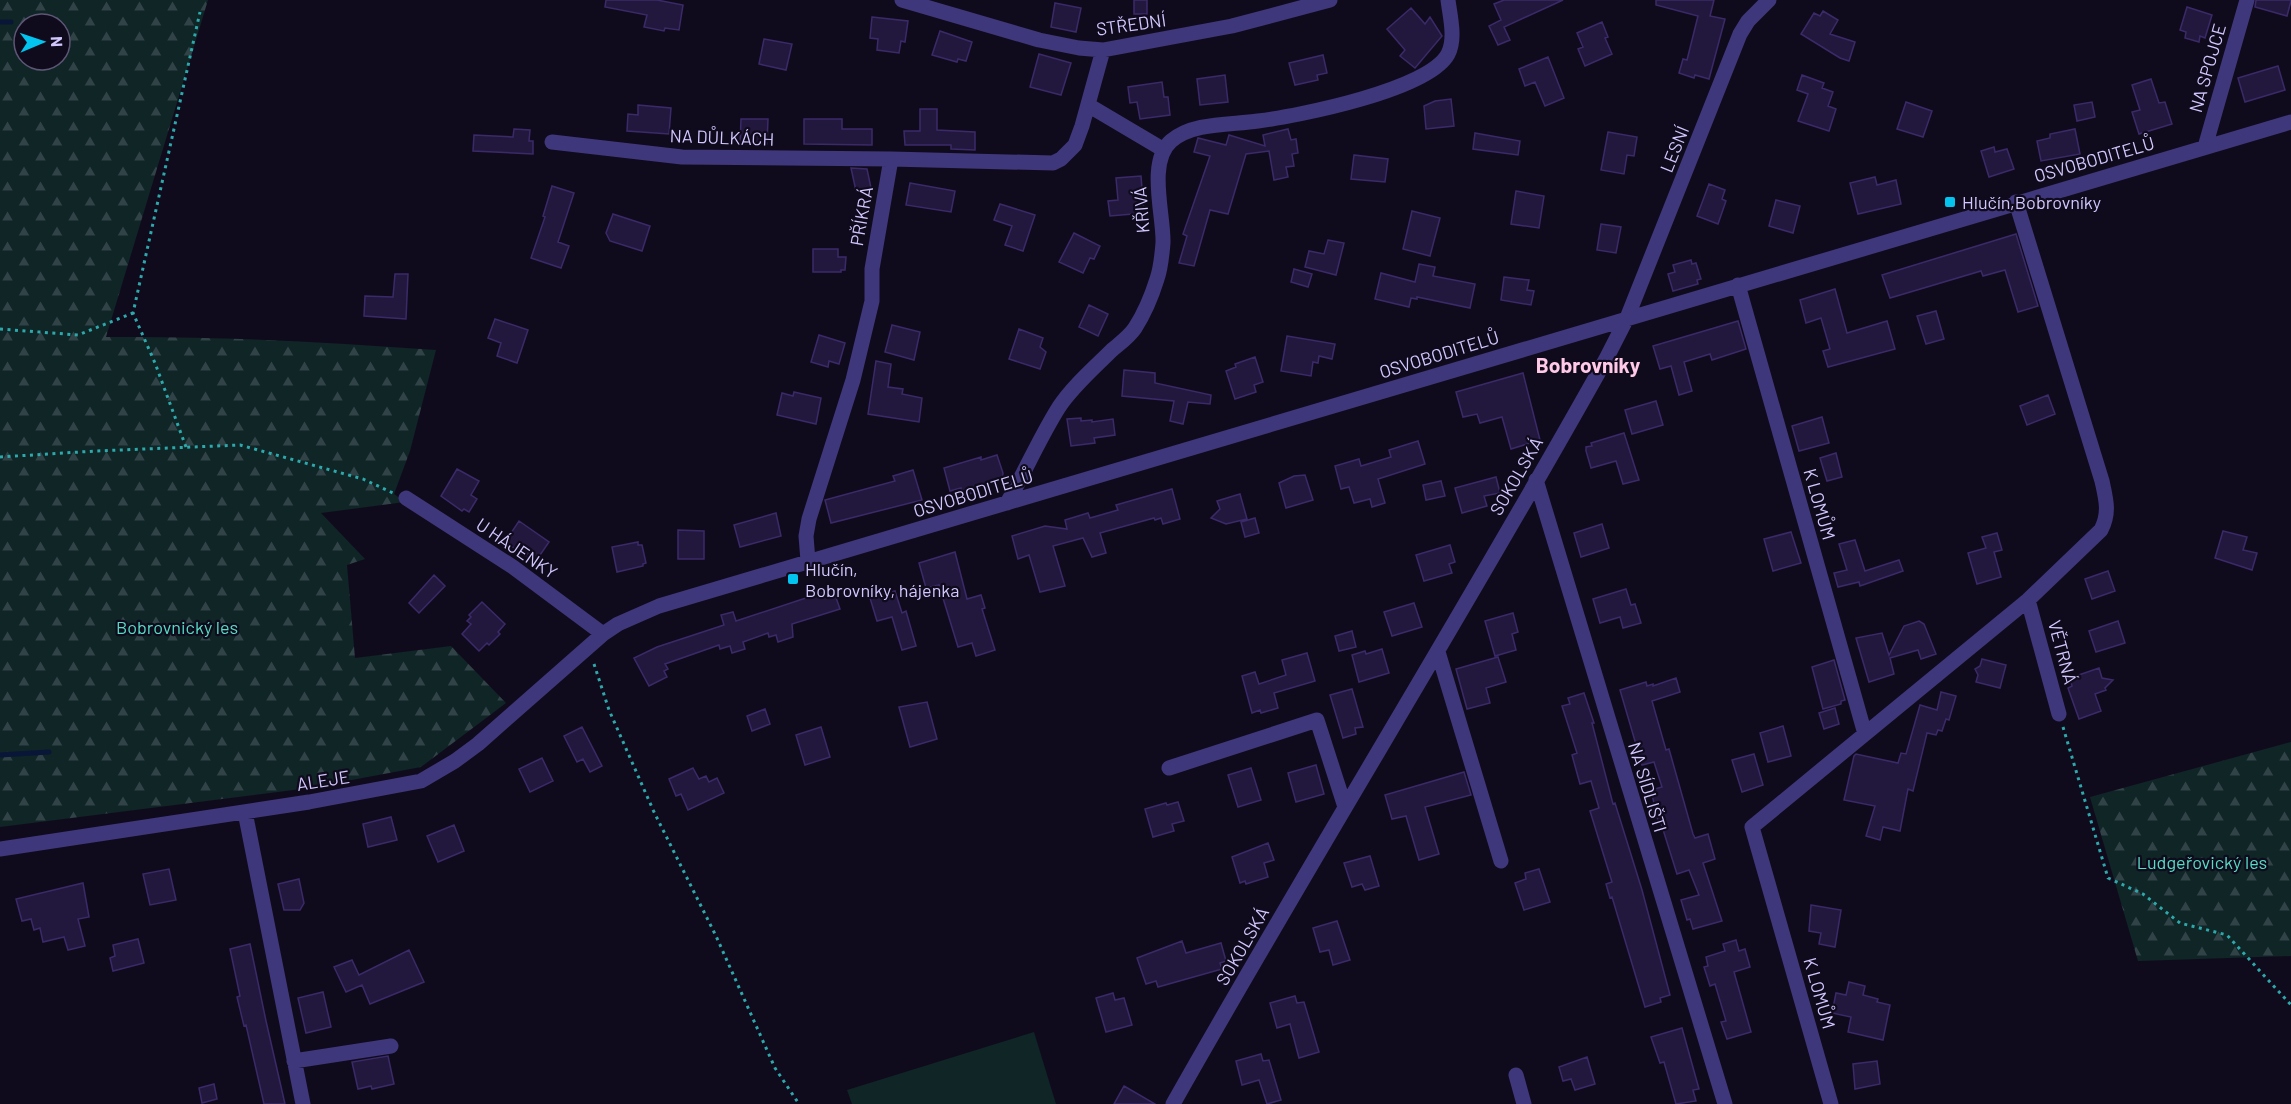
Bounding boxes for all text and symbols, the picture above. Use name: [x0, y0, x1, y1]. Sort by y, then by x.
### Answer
street label: STŘEDNÍ: [1095, 8, 1167, 40]
north arrow: [12, 12, 72, 72]
street label: NA SPOJCE: [2184, 21, 2230, 115]
text: N: [48, 36, 67, 47]
street label: LESNÍ: [1655, 122, 1693, 176]
street label: NA DŮLKÁCH: [669, 124, 775, 150]
street label: OSVOBODITELŮ: [2031, 131, 2157, 187]
street label: PŘÍKRÁ: [845, 185, 877, 247]
street label: KŘIVÁ: [1128, 186, 1154, 234]
place label: Hlučín,Bobrovníky: [1962, 191, 2101, 213]
marker: Hlučín,Bobrovníky: [1943, 195, 1957, 209]
street label: OSVOBODITELŮ: [1376, 325, 1502, 383]
district label: Bobrovníky: [1536, 352, 1641, 377]
street label: SOKOLSKÁ: [1485, 433, 1547, 519]
street label: OSVOBODITELŮ: [910, 464, 1036, 522]
street label: K LOMŮM: [1799, 466, 1841, 542]
street label: U HÁJENKY: [472, 513, 562, 583]
place label: Hlučín, Bobrovníky, hájenka: [805, 558, 959, 601]
marker: Hlučín, Bobrovníky, hájenka: [786, 572, 800, 586]
park label: Bobrovnický les: [116, 616, 238, 638]
street label: VĚTRNÁ: [2044, 617, 2082, 687]
street label: NA SÍDLIŠTI: [1624, 739, 1672, 835]
street label: ALEJE: [295, 765, 351, 795]
park label: Ludgeřovický les: [2137, 851, 2267, 873]
street label: SOKOLSKÁ: [1211, 903, 1273, 989]
street label: K LOMŮM: [1799, 955, 1841, 1031]

